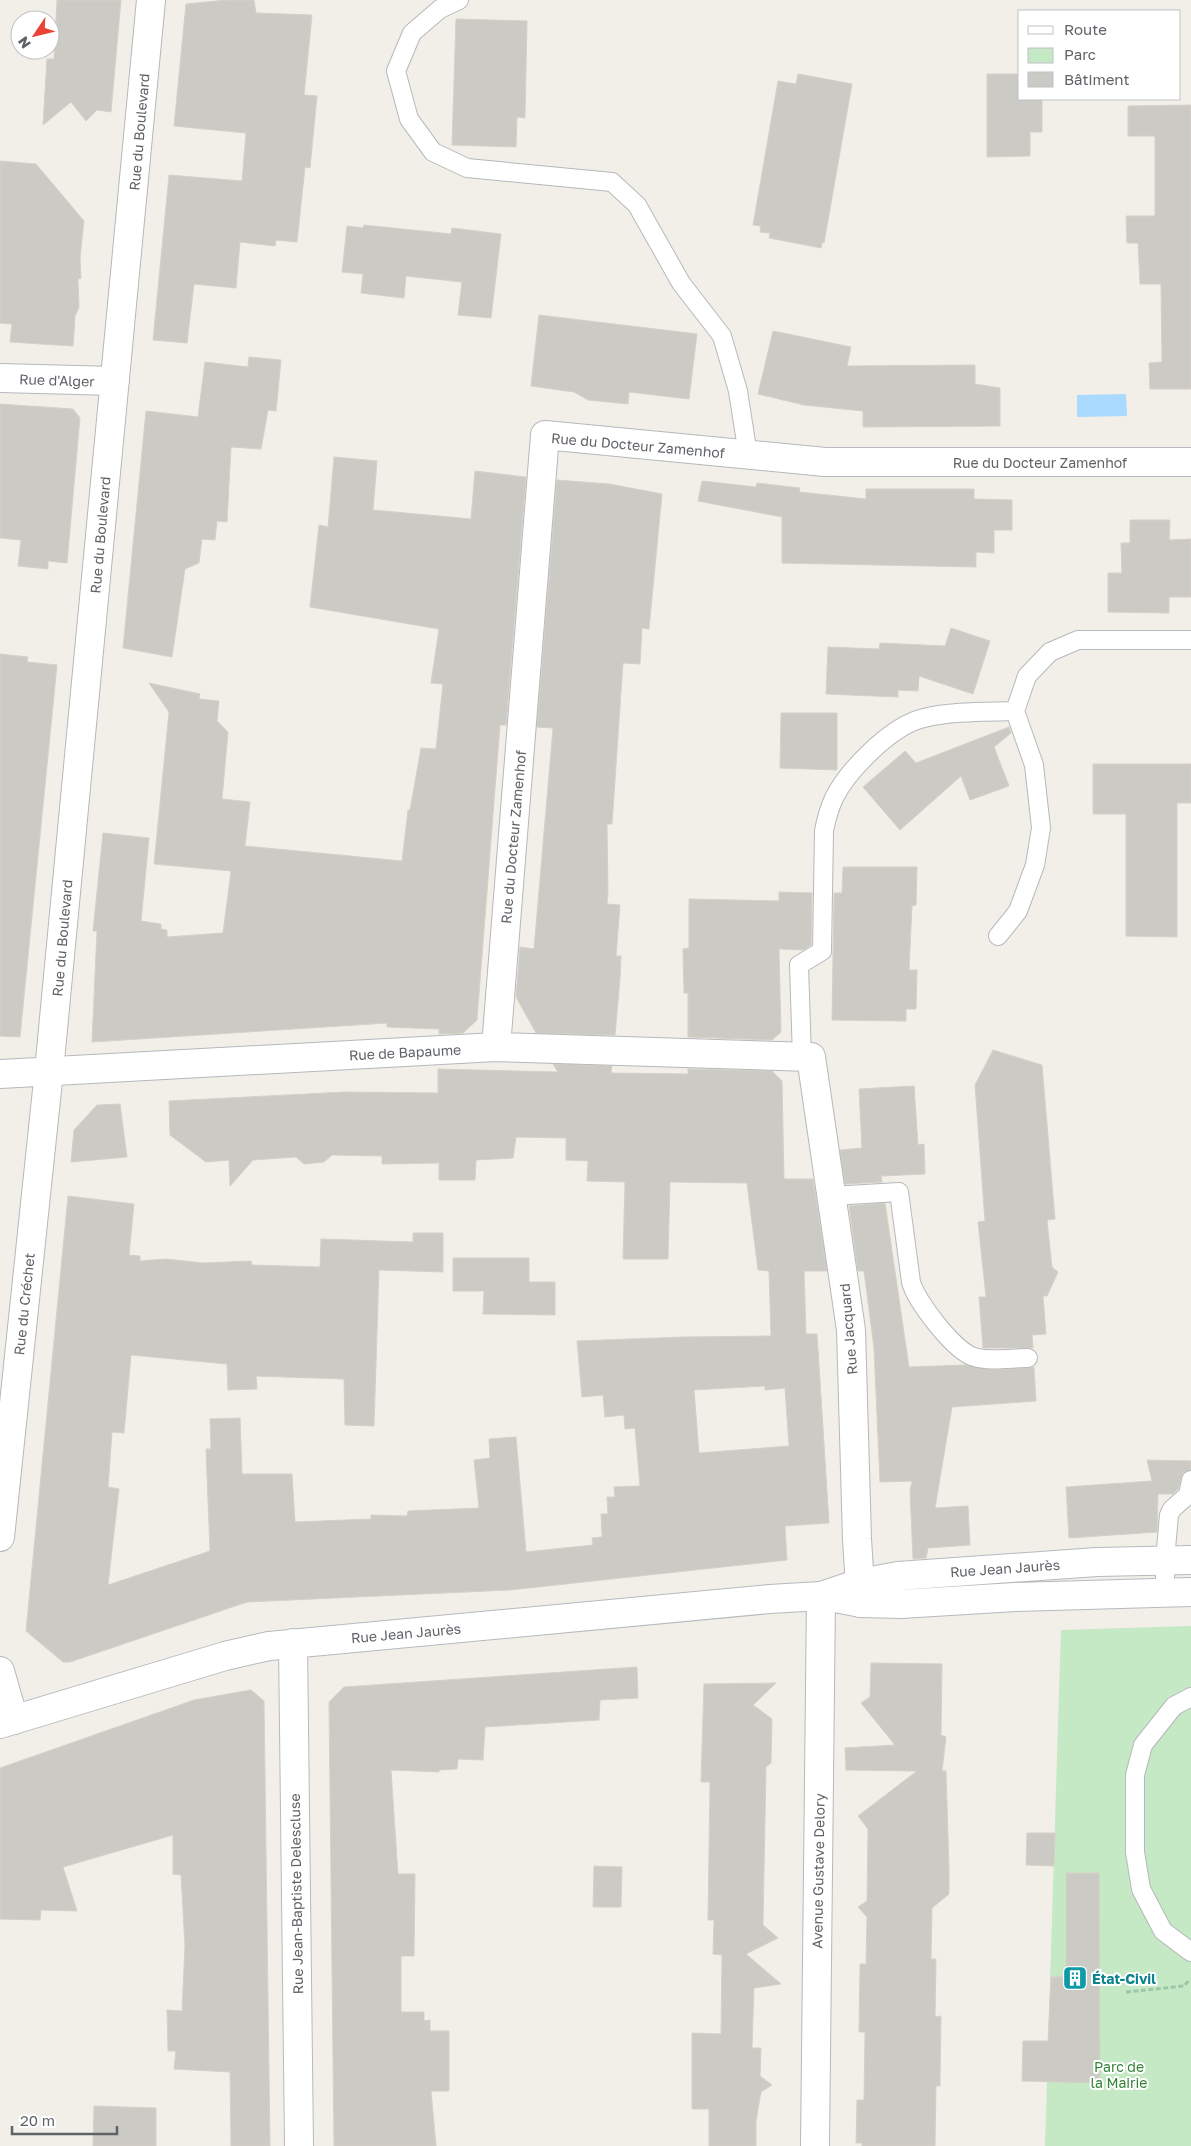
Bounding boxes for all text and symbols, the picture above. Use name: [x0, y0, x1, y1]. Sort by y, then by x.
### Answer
north arrow: [10, 10, 60, 60]
legend: [1018, 10, 1181, 100]
text: Route: [1064, 20, 1107, 38]
text: N: [14, 34, 34, 52]
text: Parc: [1064, 45, 1096, 63]
text: Bâtiment: [1064, 70, 1129, 88]
street label: Rue du Boulevard: [125, 73, 153, 191]
street label: Rue d'Alger: [19, 370, 96, 390]
street label: Rue du Docteur Zamenhof: [550, 429, 726, 461]
street label: Rue du Docteur Zamenhof: [953, 454, 1127, 471]
street label: Rue du Boulevard: [86, 476, 114, 594]
street label: Rue du Docteur Zamenhof: [497, 749, 529, 925]
street label: Rue du Boulevard: [48, 879, 76, 997]
street label: Rue de Bapaume: [348, 1041, 462, 1063]
street label: Rue du Créchet: [10, 1252, 38, 1356]
street label: Rue Jacquard: [836, 1283, 860, 1375]
street label: Rue Jean Jaurès: [949, 1556, 1061, 1580]
street label: Rue Jean Jaurès: [350, 1620, 462, 1646]
street label: Rue Jean-Baptiste Delescluse: [286, 1793, 306, 1995]
street label: Avenue Gustave Delory: [808, 1793, 828, 1949]
building icon: État-Civil: [1062, 1965, 1088, 1991]
place label: État-Civil: [1092, 1970, 1156, 1987]
park label: Parc de la Mairie: [1091, 2058, 1147, 2091]
scale bar: [12, 2104, 118, 2136]
text: 20 m: [20, 2111, 55, 2129]

